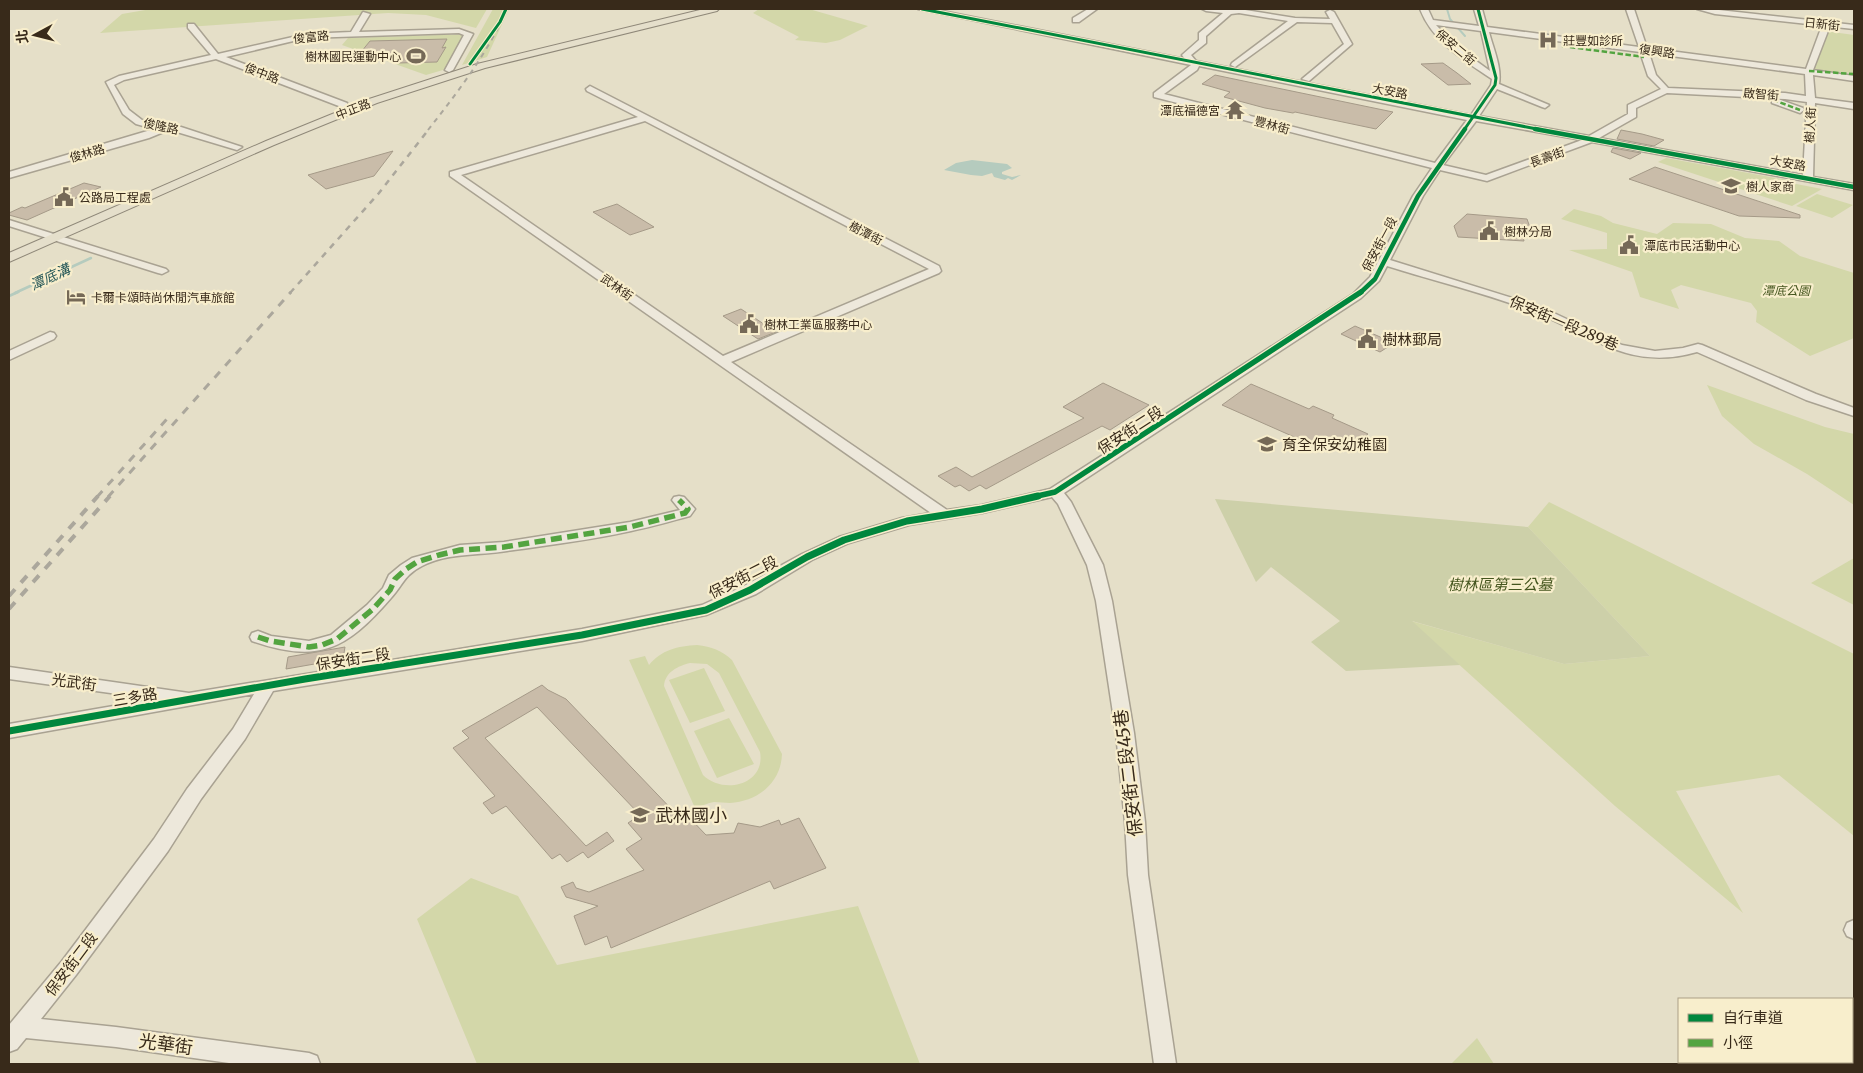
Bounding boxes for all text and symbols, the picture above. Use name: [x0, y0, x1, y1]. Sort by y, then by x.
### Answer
north arrow: [10, 10, 60, 60]
street label: 日新街: [1803, 15, 1841, 33]
street label: 保安二街: [1433, 26, 1479, 68]
street label: 俊富路: [292, 28, 330, 46]
text: 北: [12, 29, 32, 45]
hospital icon: 莊豐如診所: [1537, 29, 1559, 51]
place label: 莊豐如診所: [1563, 33, 1623, 48]
street label: 復興路: [1638, 41, 1676, 61]
sports icon: 樹林國民運動中心: [405, 45, 427, 67]
place label: 樹林國民運動中心: [305, 49, 401, 64]
street label: 俊中路: [243, 60, 281, 86]
street label: 大安路: [1371, 80, 1409, 102]
street label: 啟智街: [1743, 85, 1779, 103]
street label: 中正路: [334, 96, 372, 122]
temple icon: 潭底福德宮: [1224, 99, 1246, 121]
place label: 潭底福德宮: [1160, 103, 1220, 118]
street label: 樹人街: [1802, 107, 1818, 143]
street label: 豐林街: [1253, 113, 1291, 137]
street label: 俊隆路: [142, 115, 180, 137]
street label: 俊林路: [68, 141, 106, 165]
street label: 長壽街: [1528, 144, 1566, 170]
street label: 大安路: [1769, 152, 1807, 174]
school or university icon: 樹人家商: [1720, 175, 1742, 197]
place label: 樹人家商: [1746, 179, 1794, 194]
public building icon: 公路局工程處: [53, 186, 75, 208]
place label: 公路局工程處: [79, 190, 151, 205]
street label: 保安街一段: [1358, 214, 1400, 274]
street label: 樹潭街: [847, 218, 885, 248]
public building icon: 樹林分局: [1478, 220, 1500, 242]
place label: 樹林分局: [1504, 224, 1552, 239]
public building icon: 潭底市民活動中心: [1618, 234, 1640, 256]
place label: 潭底市民活動中心: [1644, 238, 1740, 253]
water label: 潭底溝: [27, 259, 75, 294]
street label: 武林街: [598, 271, 636, 303]
park label: 潭底公園: [1762, 283, 1812, 298]
hotel icon: 卡爾卡頌時尚休閒汽車旅館: [65, 286, 87, 308]
place label: 卡爾卡頌時尚休閒汽車旅館: [91, 290, 235, 305]
street label: 保安街一段289巷: [1507, 291, 1621, 355]
public building icon: 樹林工業區服務中心: [738, 313, 760, 335]
place label: 樹林工業區服務中心: [764, 317, 872, 332]
public building icon: 樹林郵局: [1356, 328, 1378, 350]
place label: 樹林郵局: [1382, 330, 1442, 349]
street label: 保安街二段: [1093, 402, 1167, 458]
school or university icon: 育全保安幼稚園: [1256, 433, 1278, 455]
place label: 育全保安幼稚園: [1282, 435, 1387, 454]
street label: 保安街二段: [705, 552, 781, 602]
park label: 樹林區第三公墓: [1447, 575, 1555, 594]
street label: 保安街二段: [314, 644, 392, 674]
street label: 光武街: [50, 669, 98, 695]
street label: 三多路: [111, 684, 159, 710]
street label: 保安街二段45巷: [1109, 708, 1147, 838]
school or university icon: 武林國小: [629, 804, 651, 826]
place label: 武林國小: [655, 804, 727, 827]
street label: 保安街二段: [41, 928, 101, 1000]
legend: [1678, 998, 1853, 1063]
text: 自行車道: [1723, 1008, 1783, 1027]
street label: 光華街: [138, 1029, 194, 1059]
text: 小徑: [1723, 1033, 1753, 1052]

